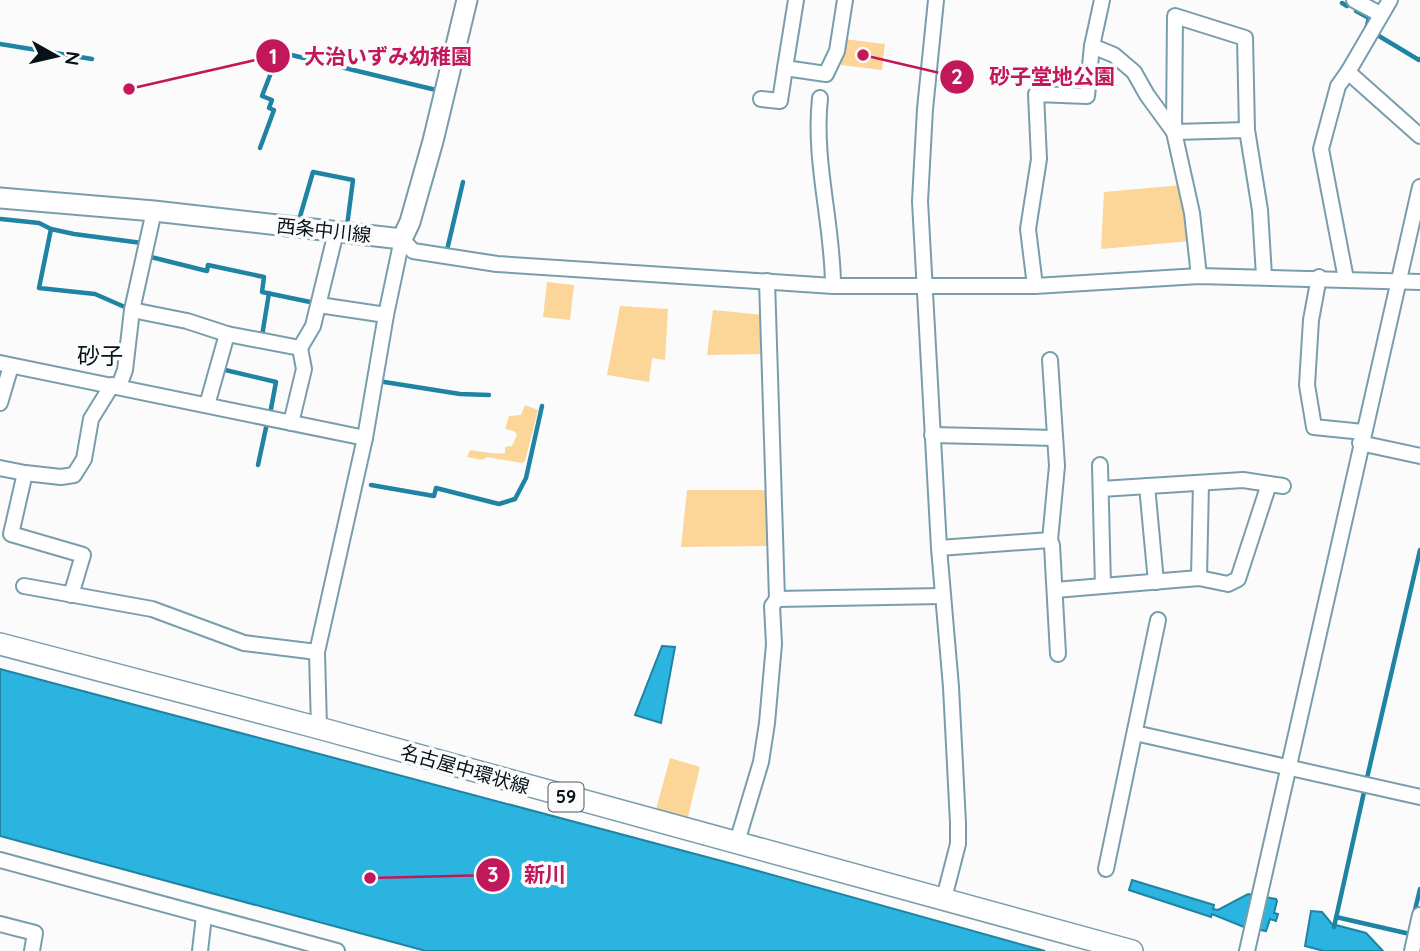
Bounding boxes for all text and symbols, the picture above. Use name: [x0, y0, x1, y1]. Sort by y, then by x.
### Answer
north arrow: [21, 21, 91, 91]
callout: 大治いずみ幼稚園: [255, 35, 486, 77]
text: 1: [269, 43, 277, 69]
text: 大治いずみ幼稚園: [304, 43, 472, 69]
text: N: [60, 50, 86, 67]
callout: 砂子堂地公園: [940, 56, 1129, 98]
text: 2: [951, 63, 963, 89]
text: 砂子堂地公園: [989, 63, 1115, 89]
street label: 西条中川線: [275, 213, 373, 247]
district label: 砂子: [77, 341, 123, 370]
street label: 名古屋中環状線: [398, 739, 532, 799]
road number: 59: [548, 782, 584, 812]
callout: 新川: [475, 854, 580, 896]
text: 3: [487, 861, 499, 887]
text: 新川: [524, 861, 566, 887]

